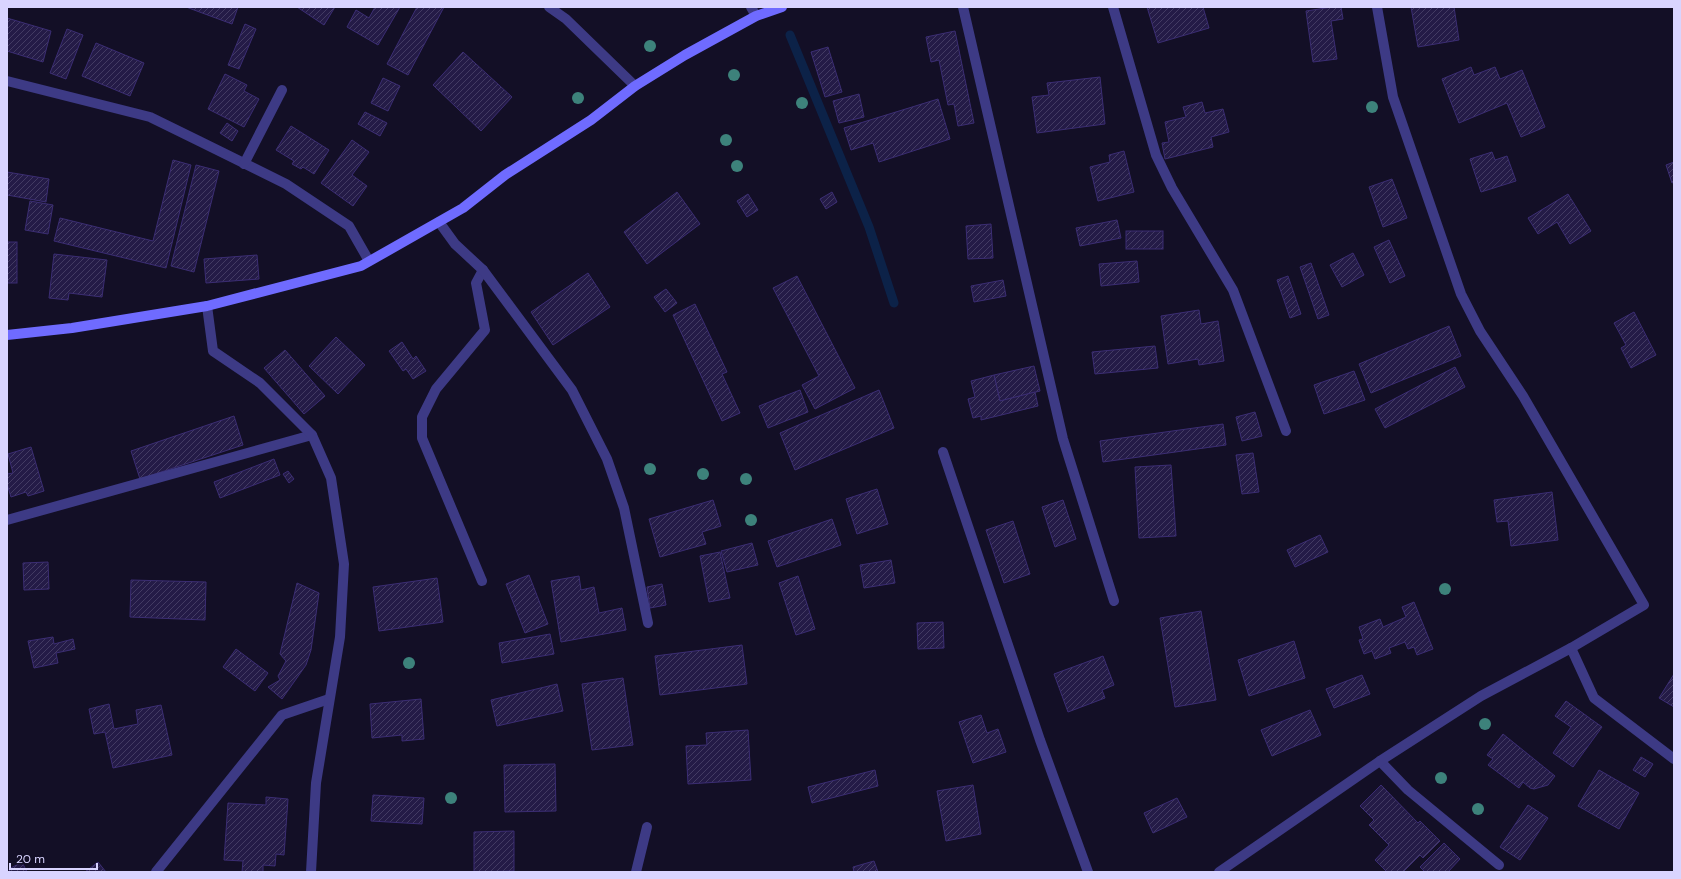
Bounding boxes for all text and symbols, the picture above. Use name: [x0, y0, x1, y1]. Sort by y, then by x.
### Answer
scale bar: [10, 845, 97, 871]
text: 20 m: [16, 851, 45, 867]

